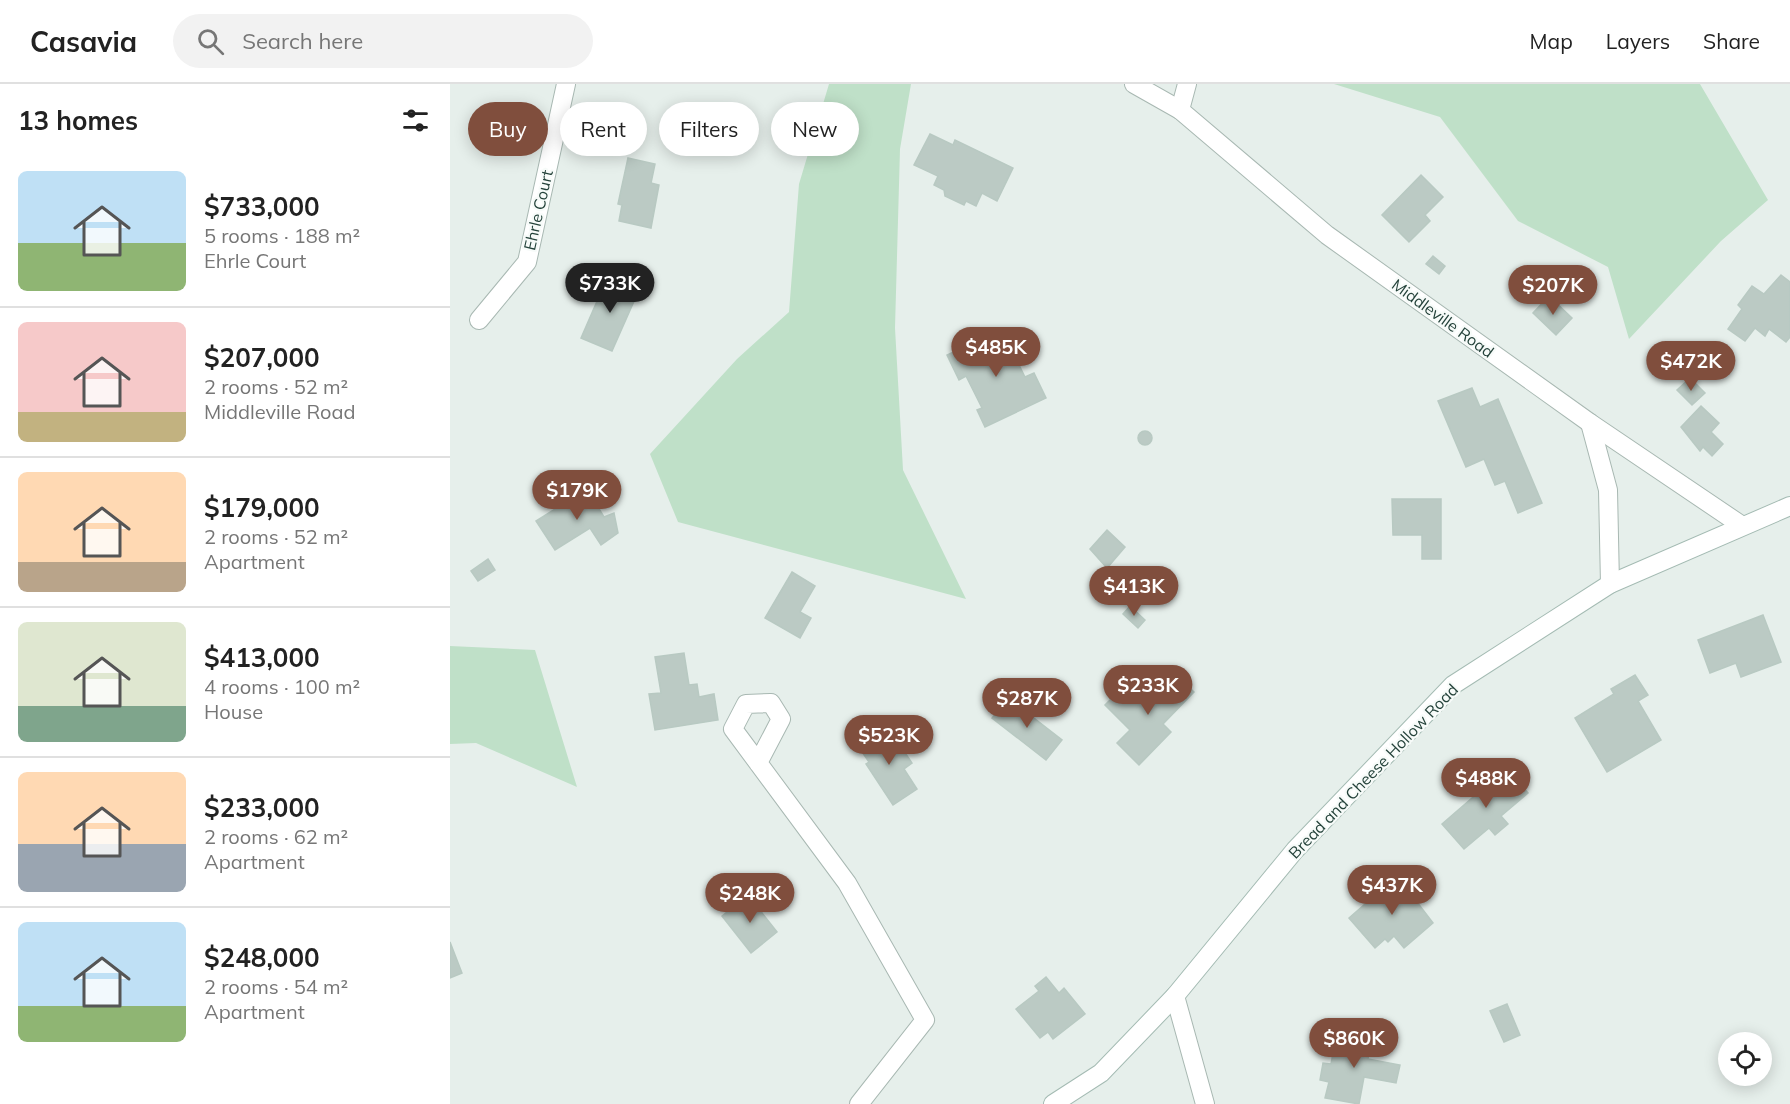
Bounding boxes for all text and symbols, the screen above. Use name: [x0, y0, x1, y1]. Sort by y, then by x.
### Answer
search box: [173, 14, 593, 68]
text: Casavia: [30, 24, 137, 59]
icon: search: [194, 25, 227, 58]
text: Search here: [242, 27, 363, 55]
text: Map: [1530, 28, 1573, 54]
text: Layers: [1606, 28, 1670, 54]
text: Share: [1703, 28, 1760, 54]
chip: Buy: [468, 102, 548, 156]
chip: Rent: [560, 102, 647, 156]
chip: Filters: [659, 102, 759, 156]
chip: New: [771, 102, 859, 156]
text: 13 homes: [18, 104, 138, 137]
icon: filters: [399, 104, 432, 137]
street label: Ehrle Court: [519, 167, 557, 252]
text: $733,000: [204, 190, 320, 223]
icon: home: [66, 195, 138, 267]
text: 5 rooms · 188 m²: [204, 223, 360, 248]
text: Ehrle Court: [204, 248, 306, 273]
pin: $733K: [568, 263, 652, 314]
pin: $207K: [1511, 265, 1595, 316]
text: $733K: [579, 270, 641, 295]
text: $207K: [1522, 272, 1584, 297]
street label: Middleville Road: [1388, 274, 1498, 362]
pin: $485K: [954, 327, 1038, 378]
text: $485K: [965, 334, 1027, 359]
text: $207,000: [204, 341, 320, 374]
pin: $472K: [1649, 341, 1733, 392]
icon: home: [66, 346, 138, 418]
text: $472K: [1660, 348, 1722, 373]
text: 2 rooms · 52 m²: [204, 374, 348, 399]
text: Middleville Road: [204, 399, 355, 424]
pin: $179K: [535, 470, 619, 521]
text: $179K: [546, 477, 608, 502]
text: $179,000: [204, 491, 320, 524]
icon: home: [66, 496, 138, 568]
text: 2 rooms · 52 m²: [204, 524, 348, 549]
text: Apartment: [204, 549, 305, 574]
pin: $413K: [1092, 566, 1176, 617]
text: $413K: [1103, 573, 1165, 598]
text: $413,000: [204, 641, 320, 674]
icon: home: [66, 646, 138, 718]
pin: $233K: [1106, 665, 1190, 716]
text: $233K: [1117, 672, 1179, 697]
text: 4 rooms · 100 m²: [204, 674, 360, 699]
pin: $287K: [985, 678, 1069, 729]
street label: Bread and Cheese Hollow Road: [1284, 679, 1462, 863]
text: $287K: [996, 685, 1058, 710]
text: House: [204, 699, 263, 724]
pin: $523K: [847, 715, 931, 766]
text: $523K: [858, 722, 920, 747]
pin: $488K: [1444, 758, 1528, 809]
text: $488K: [1455, 765, 1517, 790]
text: $233,000: [204, 791, 320, 824]
icon: home: [66, 796, 138, 868]
text: 2 rooms · 62 m²: [204, 824, 348, 849]
text: Apartment: [204, 849, 305, 874]
pin: $437K: [1350, 865, 1434, 916]
text: $437K: [1361, 872, 1423, 897]
pin: $248K: [708, 873, 792, 924]
text: $248K: [719, 880, 781, 905]
text: $248,000: [204, 941, 320, 974]
icon: home: [66, 946, 138, 1018]
text: 2 rooms · 54 m²: [204, 974, 348, 999]
text: Apartment: [204, 999, 305, 1024]
pin: $860K: [1312, 1018, 1396, 1069]
text: $860K: [1323, 1025, 1385, 1050]
map controls: [1718, 1032, 1772, 1086]
button: locate: [1718, 1032, 1772, 1086]

